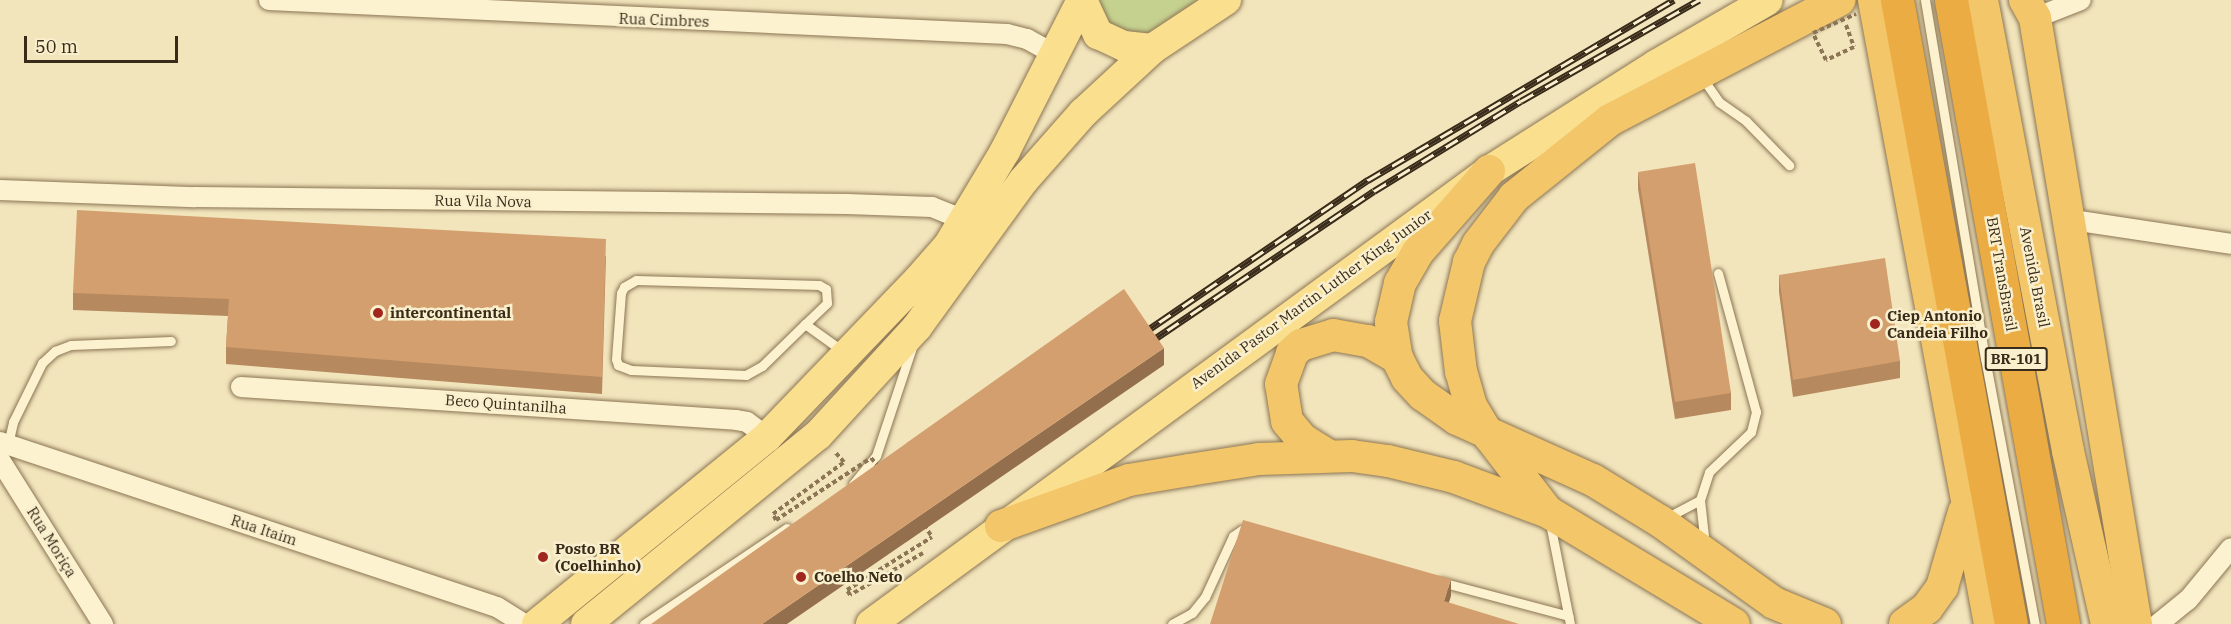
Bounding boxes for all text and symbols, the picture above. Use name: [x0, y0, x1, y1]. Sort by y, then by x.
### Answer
street label: Rua Cimbres: [618, 9, 710, 31]
scale bar: [27, 24, 182, 62]
text: 50 m: [35, 35, 78, 58]
street label: Rua Vila Nova: [434, 191, 532, 211]
street label: Avenida Pastor Martin Luther King Junior: [1187, 205, 1435, 393]
street label: BRT TransBrasil: [1983, 215, 2021, 333]
street label: Avenida Brasil: [2016, 225, 2054, 329]
place label: intercontinental: [390, 304, 511, 322]
marker: intercontinental: [371, 306, 385, 320]
place label: Ciep Antonio Candeia Filho: [1887, 306, 1988, 341]
marker: Ciep Antonio Candeia Filho: [1868, 317, 1882, 331]
road number: BR-101: [1984, 348, 2048, 370]
street label: Beco Quintanilha: [445, 391, 567, 417]
street label: Rua Moriça: [23, 503, 81, 581]
street label: Rua Itaim: [229, 511, 299, 549]
place label: Posto BR (Coelhinho): [555, 539, 641, 574]
marker: Posto BR (Coelhinho): [536, 550, 550, 564]
marker: Coelho Neto: [792, 568, 810, 586]
place label: Coelho Neto: [814, 568, 903, 586]

